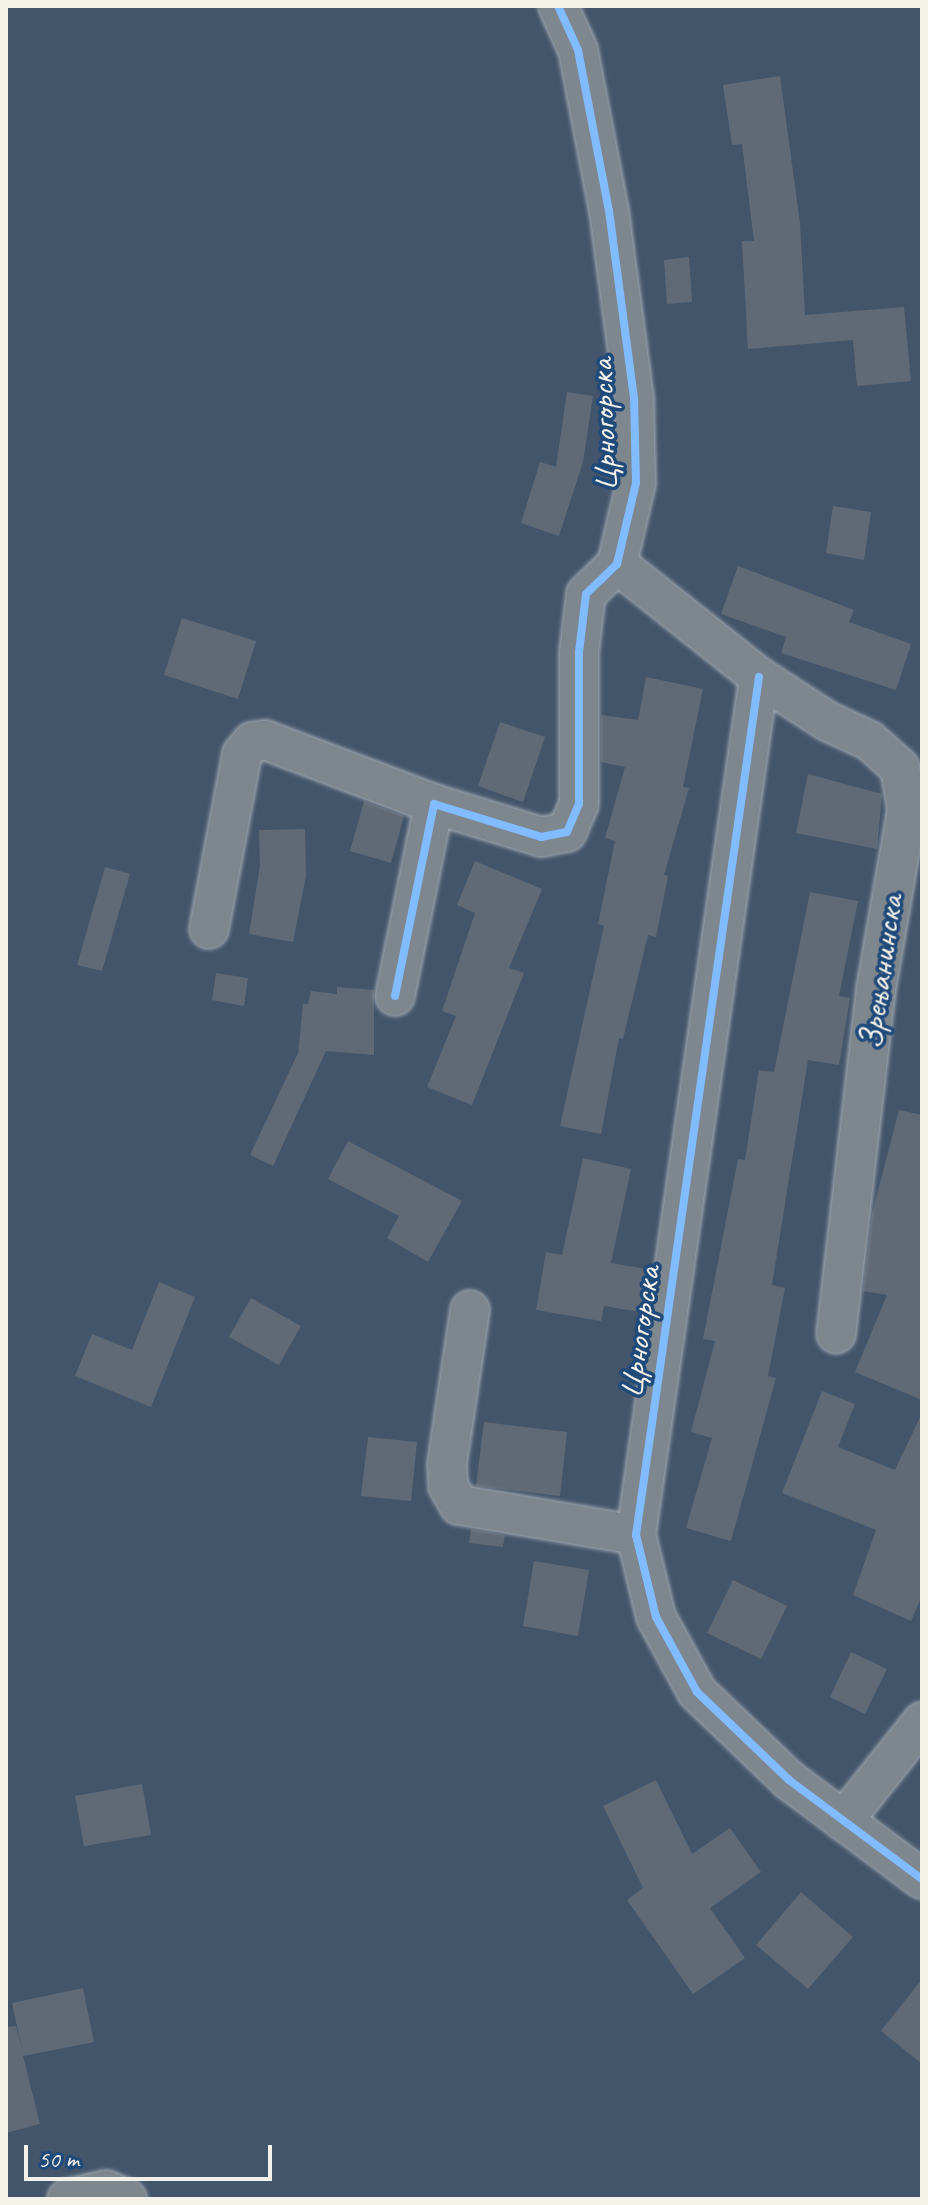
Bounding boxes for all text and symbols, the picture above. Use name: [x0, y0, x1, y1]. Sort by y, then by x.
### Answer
street label: Црногорска: [580, 358, 626, 492]
street label: Зрењанинска: [849, 892, 911, 1052]
street label: Црногорска: [610, 1263, 668, 1401]
scale bar: [28, 2129, 276, 2179]
text: 50 m: [38, 2144, 79, 2174]

